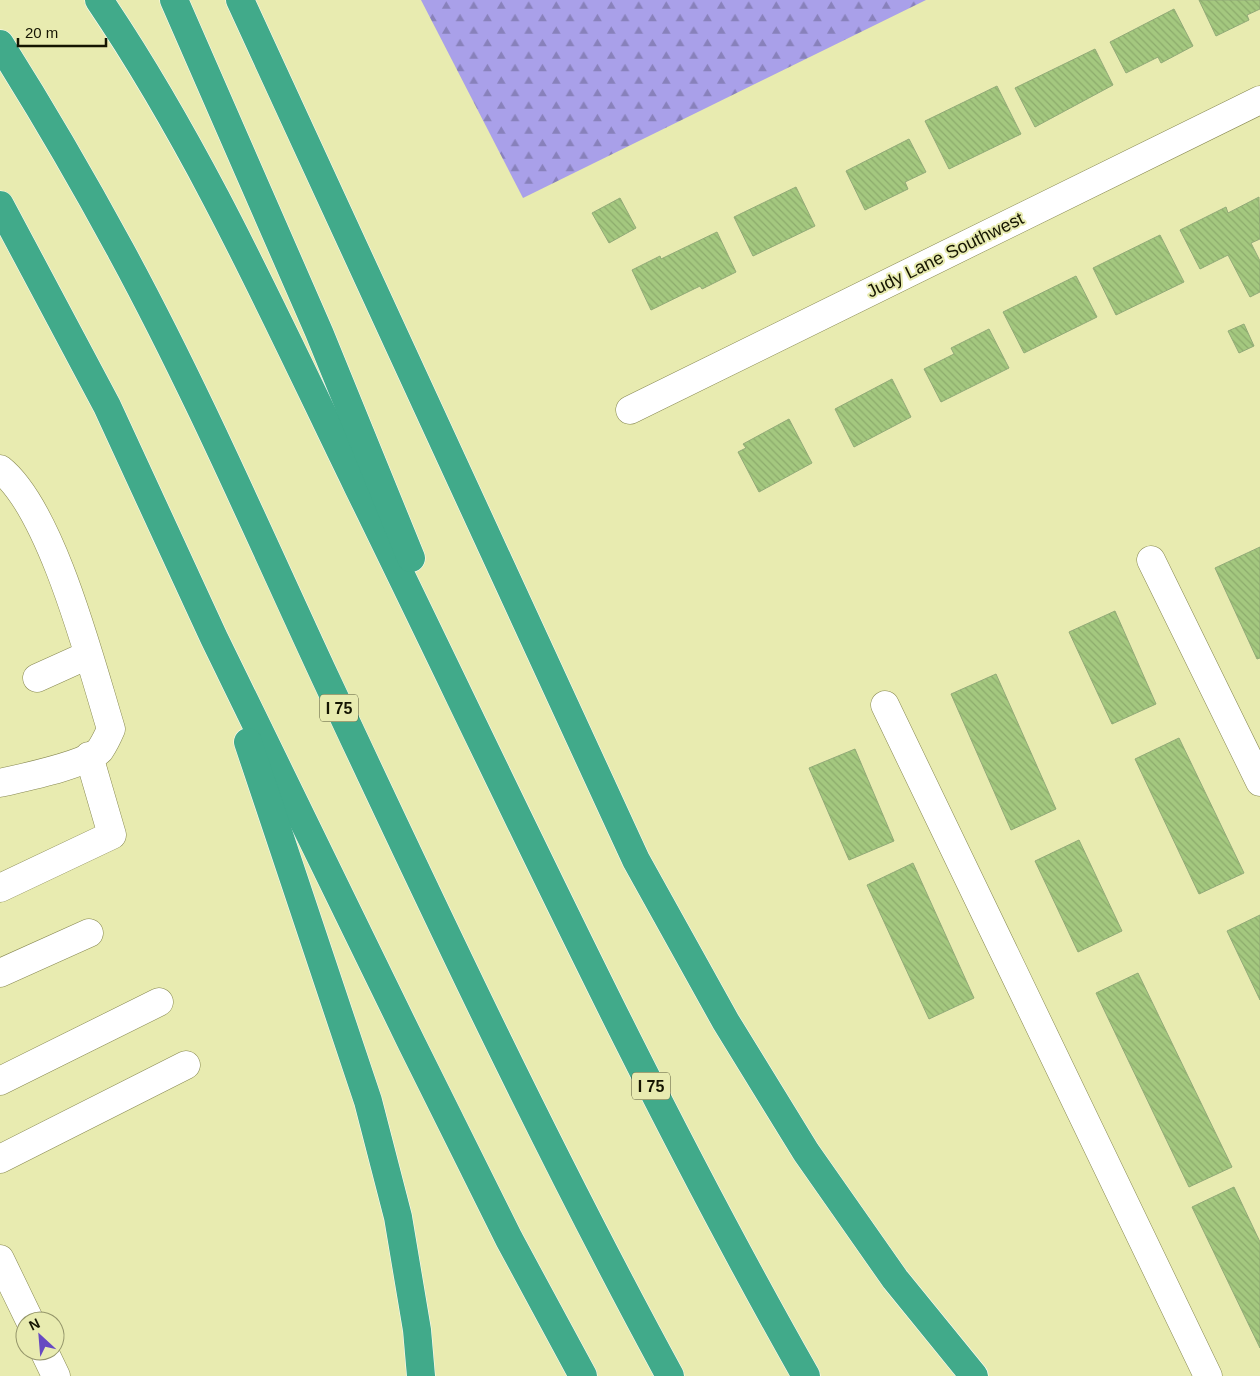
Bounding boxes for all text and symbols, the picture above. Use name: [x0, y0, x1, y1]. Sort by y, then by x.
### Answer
scale bar: [18, 15, 105, 47]
text: 20 m: [25, 24, 58, 41]
street label: Judy Lane Southwest: [863, 208, 1027, 302]
road number: I 75: [320, 694, 358, 721]
road number: I 75: [632, 1072, 670, 1100]
north arrow: [15, 1311, 65, 1361]
text: N: [26, 1315, 42, 1334]

